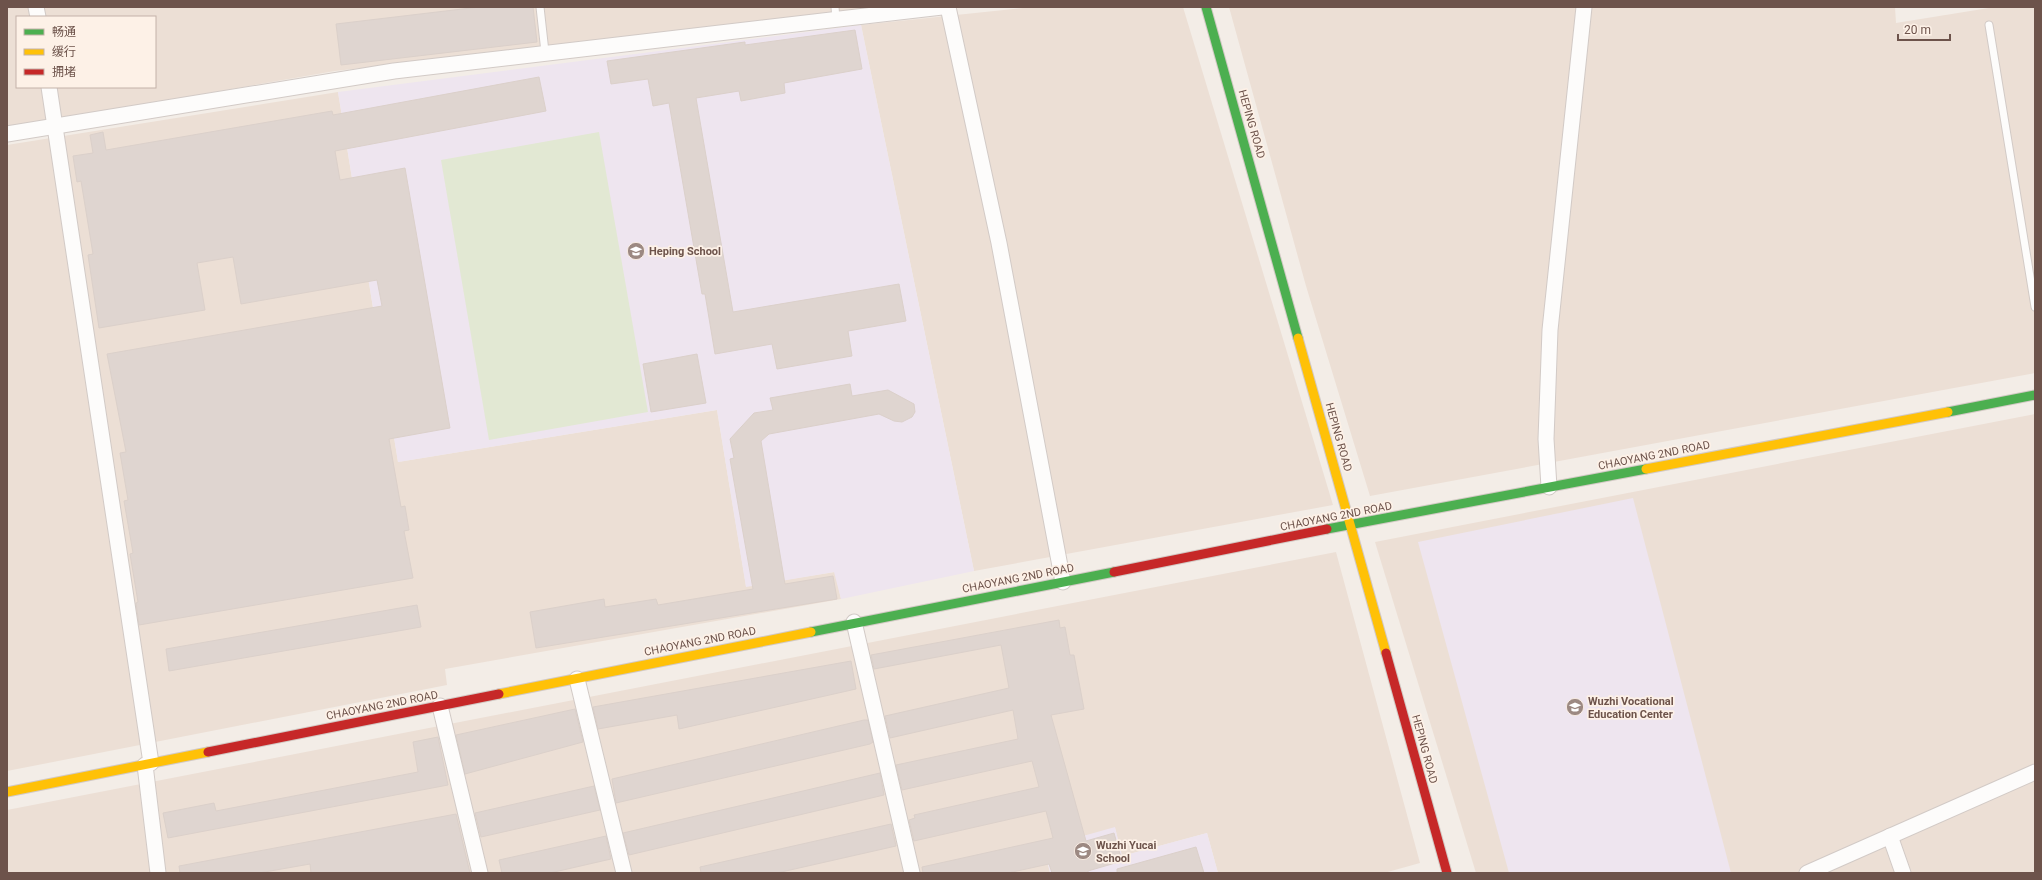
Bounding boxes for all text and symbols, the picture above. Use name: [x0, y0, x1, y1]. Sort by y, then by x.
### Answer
legend: [16, 16, 156, 88]
scale bar: [1898, 16, 1950, 42]
text: 20 m: [1904, 23, 1931, 37]
text: 畅通: [52, 25, 76, 39]
text: 缓行: [52, 45, 76, 59]
text: 拥堵: [52, 65, 76, 79]
street label: HEPING ROAD: [1236, 88, 1268, 160]
school or university icon: Heping School: [626, 241, 646, 261]
place label: Heping School: [649, 245, 721, 258]
street label: HEPING ROAD: [1323, 401, 1355, 473]
street label: CHAOYANG 2ND ROAD: [1597, 438, 1711, 473]
street label: CHAOYANG 2ND ROAD: [1279, 499, 1393, 534]
street label: CHAOYANG 2ND ROAD: [961, 561, 1075, 596]
street label: CHAOYANG 2ND ROAD: [643, 624, 757, 659]
street label: CHAOYANG 2ND ROAD: [325, 688, 439, 723]
place label: Wuzhi Vocational Education Center: [1588, 695, 1674, 721]
school or university icon: Wuzhi Vocational Education Center: [1565, 697, 1585, 717]
street label: HEPING ROAD: [1409, 713, 1440, 785]
place label: Wuzhi Yucai School: [1096, 839, 1156, 865]
school or university icon: Wuzhi Yucai School: [1073, 841, 1093, 861]

